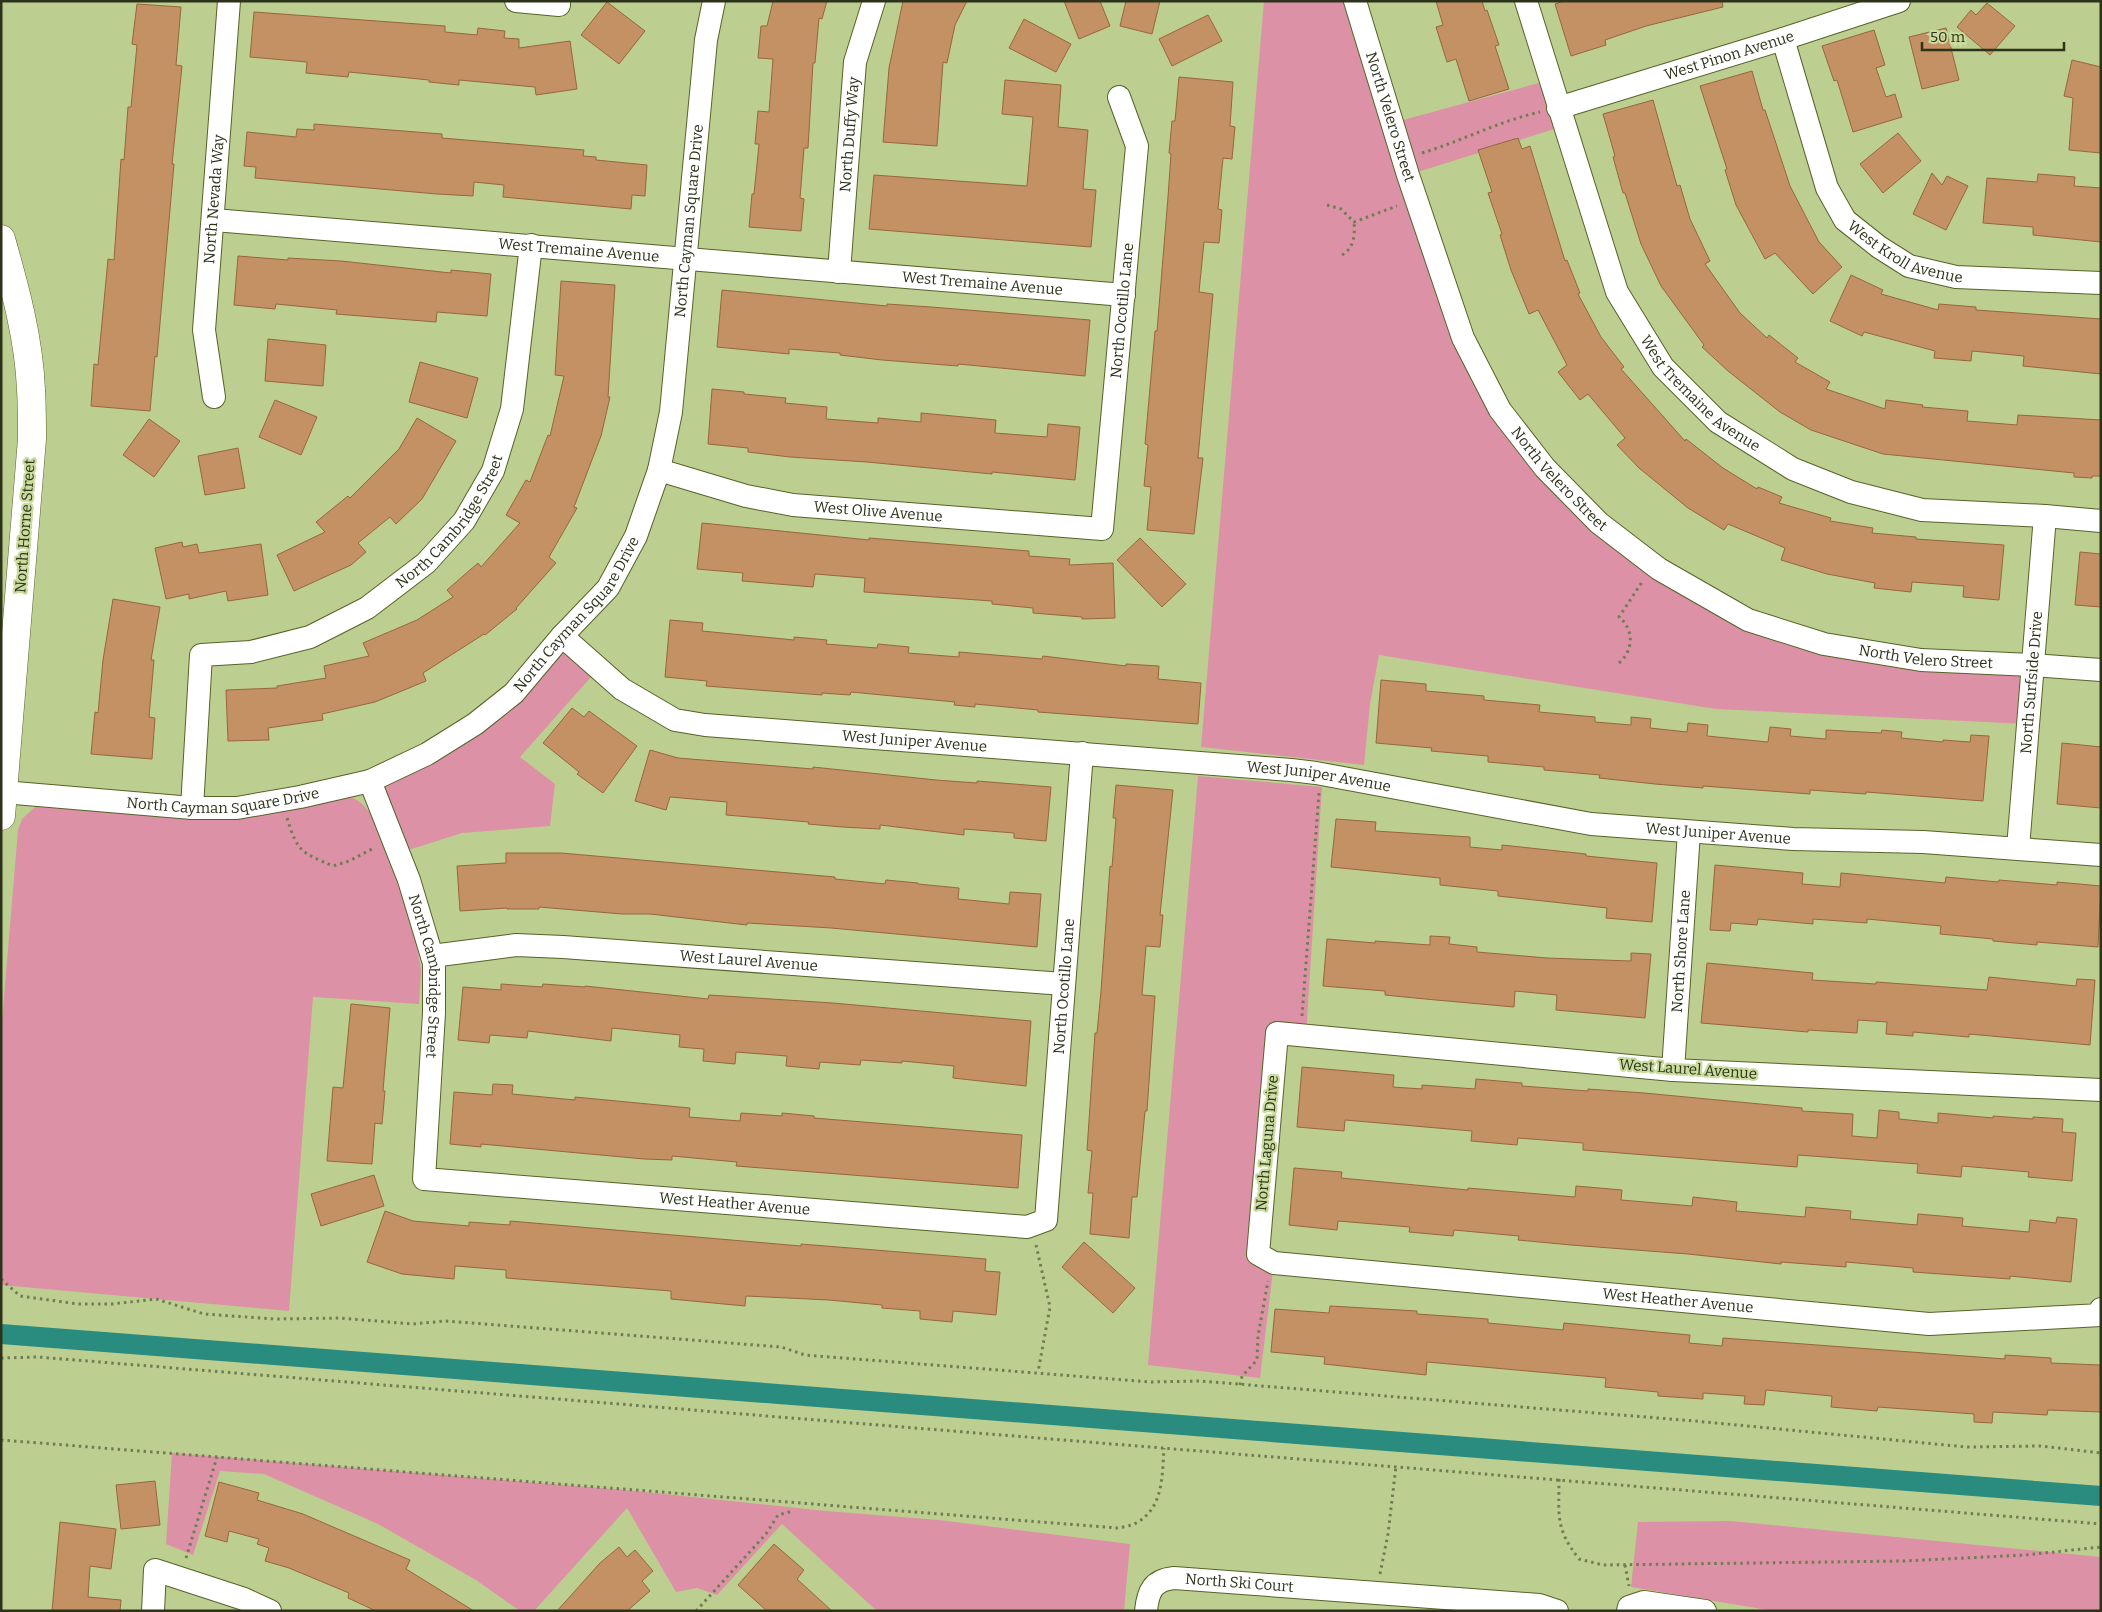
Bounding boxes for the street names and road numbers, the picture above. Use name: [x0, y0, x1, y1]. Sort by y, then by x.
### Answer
street label: West Pinon Avenue: [1662, 27, 1796, 84]
street label: North Velero Street: [1362, 50, 1419, 185]
street label: North Duffy Way: [836, 76, 863, 193]
street label: North Cayman Square Drive: [671, 123, 707, 318]
street label: North Nevada Way: [200, 134, 228, 264]
street label: West Kroll Avenue: [1844, 217, 1963, 286]
street label: West Tremaine Avenue: [498, 234, 660, 266]
street label: North Ocotillo Lane: [1107, 242, 1137, 379]
street label: West Tremaine Avenue: [901, 268, 1064, 299]
street label: West Tremaine Avenue: [1637, 332, 1764, 455]
street label: North Velero Street: [1507, 423, 1611, 535]
street label: North Cambridge Street: [392, 452, 507, 592]
street label: North Horne Street: [11, 458, 39, 594]
street label: West Olive Avenue: [813, 498, 943, 526]
street label: North Cayman Square Drive: [510, 533, 643, 696]
street label: North Surfside Drive: [2017, 610, 2046, 755]
street label: North Velero Street: [1857, 641, 1994, 672]
street label: West Juniper Avenue: [841, 727, 988, 756]
street label: West Juniper Avenue: [1246, 758, 1392, 796]
street label: North Cayman Square Drive: [126, 784, 321, 817]
street label: West Juniper Avenue: [1645, 819, 1792, 848]
street label: North Shore Lane: [1668, 889, 1694, 1013]
street label: North Cambridge Street: [405, 892, 444, 1059]
street label: North Ocotillo Lane: [1050, 918, 1078, 1055]
street label: West Laurel Avenue: [679, 947, 818, 975]
street label: West Laurel Avenue: [1618, 1055, 1758, 1083]
street label: North Laguna Drive: [1252, 1074, 1282, 1212]
street label: West Heather Avenue: [658, 1189, 811, 1219]
street label: West Heather Avenue: [1602, 1285, 1754, 1317]
street label: North Ski Court: [1185, 1570, 1295, 1596]

